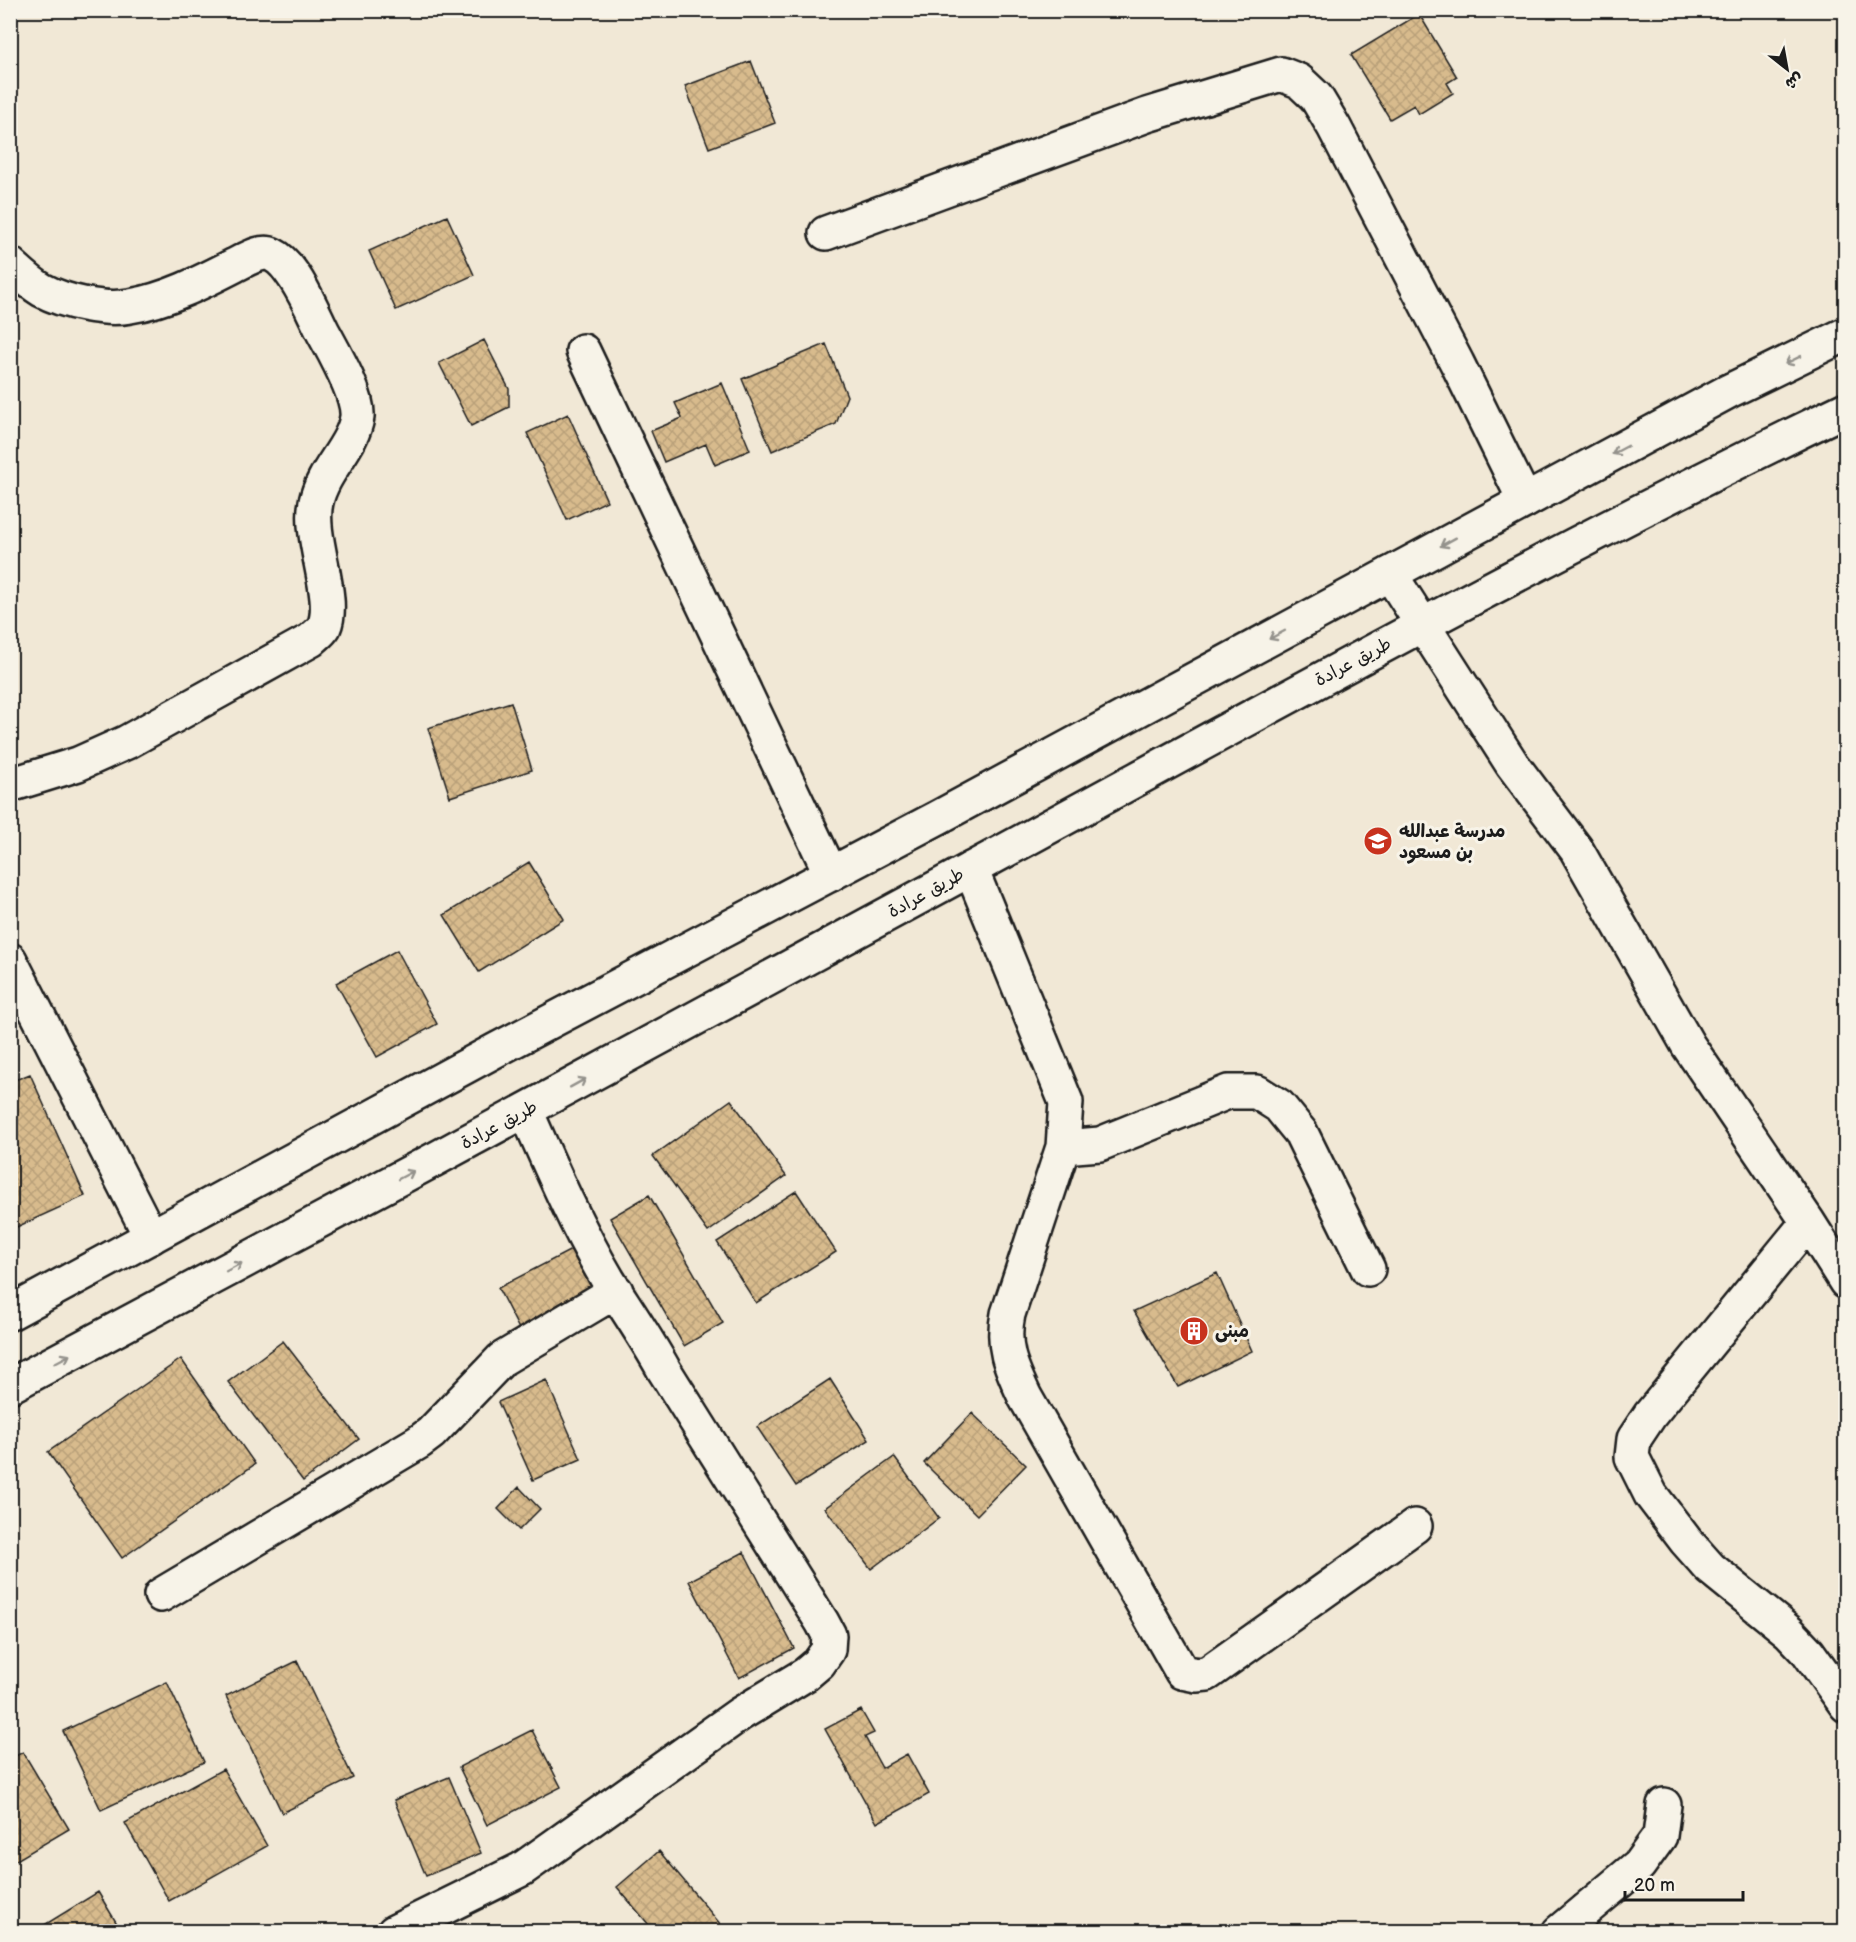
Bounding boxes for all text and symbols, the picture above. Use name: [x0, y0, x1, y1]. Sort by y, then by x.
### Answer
north arrow: [1757, 39, 1817, 99]
text: ش: [1782, 68, 1806, 93]
one-way arrow: [1784, 355, 1802, 366]
one-way arrow: [1612, 444, 1629, 456]
one-way arrow: [1440, 536, 1457, 548]
one-way arrow: [1268, 630, 1286, 641]
street label: طريق عرادة: [1311, 633, 1395, 691]
place label: مدرسة عبدالله بن مسعود: [1399, 821, 1506, 864]
school or university icon: مدرسة عبدالله بن مسعود: [1362, 825, 1394, 857]
street label: طريق عرادة: [884, 864, 968, 922]
one-way arrow: [569, 1077, 586, 1089]
street label: طريق عرادة: [457, 1096, 541, 1154]
one-way arrow: [397, 1169, 414, 1181]
one-way arrow: [225, 1261, 243, 1272]
building icon: مبنى: [1178, 1315, 1210, 1347]
place label: مبنى: [1215, 1321, 1249, 1343]
one-way arrow: [53, 1353, 70, 1365]
scale bar: [1625, 1864, 1744, 1902]
text: 20 m: [1634, 1875, 1675, 1896]

